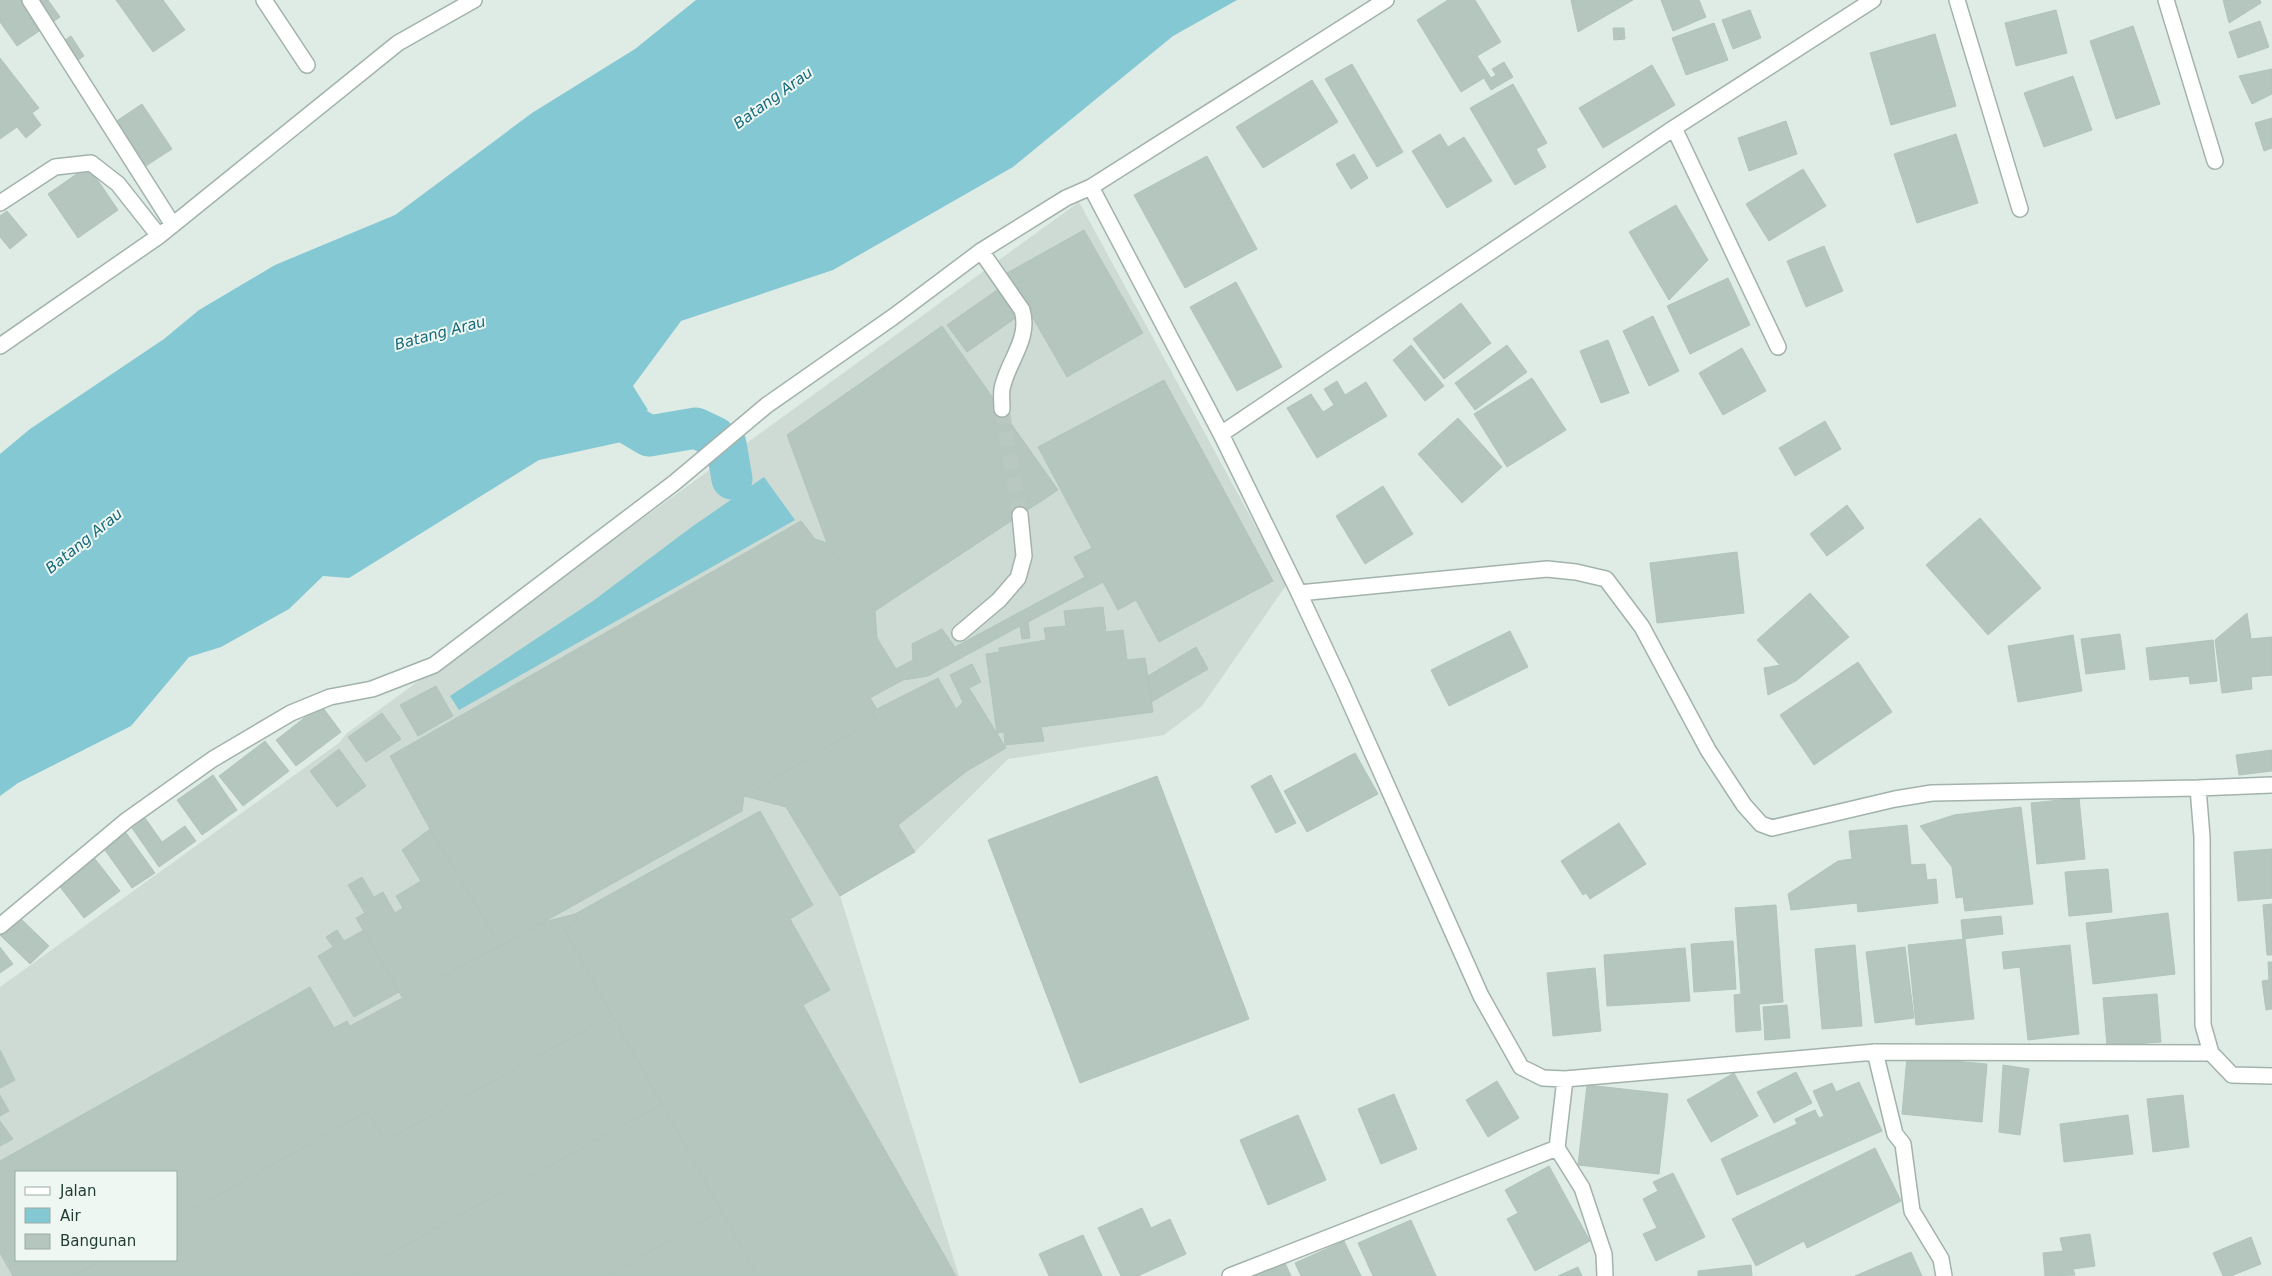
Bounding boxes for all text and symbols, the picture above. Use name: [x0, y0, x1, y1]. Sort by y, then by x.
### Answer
water label: Batang Arau: [730, 63, 816, 133]
water label: Batang Arau: [393, 312, 487, 354]
water label: Batang Arau: [42, 505, 126, 577]
legend: [15, 1171, 178, 1261]
text: Jalan: [59, 1182, 96, 1200]
text: Air: [60, 1207, 81, 1225]
text: Bangunan: [60, 1232, 136, 1250]

